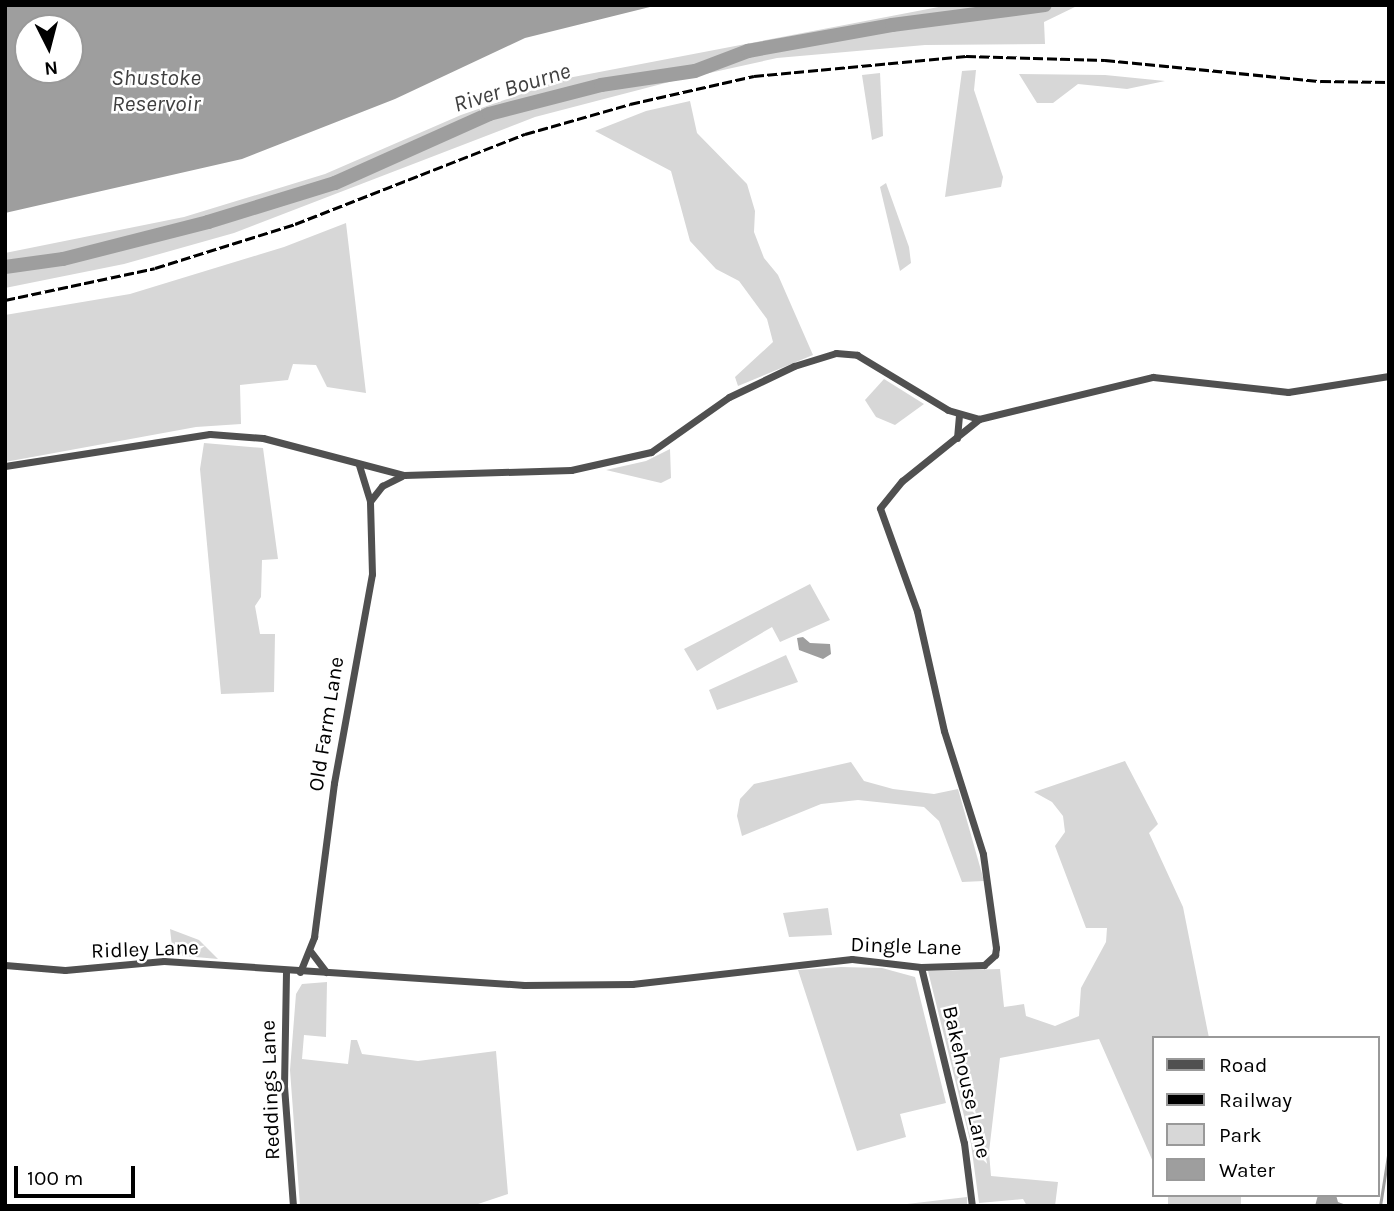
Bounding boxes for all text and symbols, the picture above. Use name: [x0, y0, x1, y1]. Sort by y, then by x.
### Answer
north arrow: [14, 14, 84, 84]
text: N: [43, 56, 59, 80]
water label: River Bourne: [450, 57, 574, 119]
water label: Shustoke Reservoir: [111, 64, 201, 118]
street label: Old Farm Lane: [303, 655, 349, 793]
street label: Dingle Lane: [850, 931, 962, 961]
street label: Ridley Lane: [91, 935, 199, 963]
street label: Bakehouse Lane: [937, 1003, 997, 1161]
street label: Reddings Lane: [255, 1020, 285, 1160]
legend: [1152, 1036, 1380, 1197]
text: Road: [1219, 1053, 1267, 1077]
text: Railway: [1219, 1088, 1292, 1112]
text: Park: [1219, 1123, 1262, 1147]
scale bar: [18, 1152, 138, 1196]
text: Water: [1219, 1158, 1275, 1182]
text: 100 m: [27, 1166, 84, 1190]

